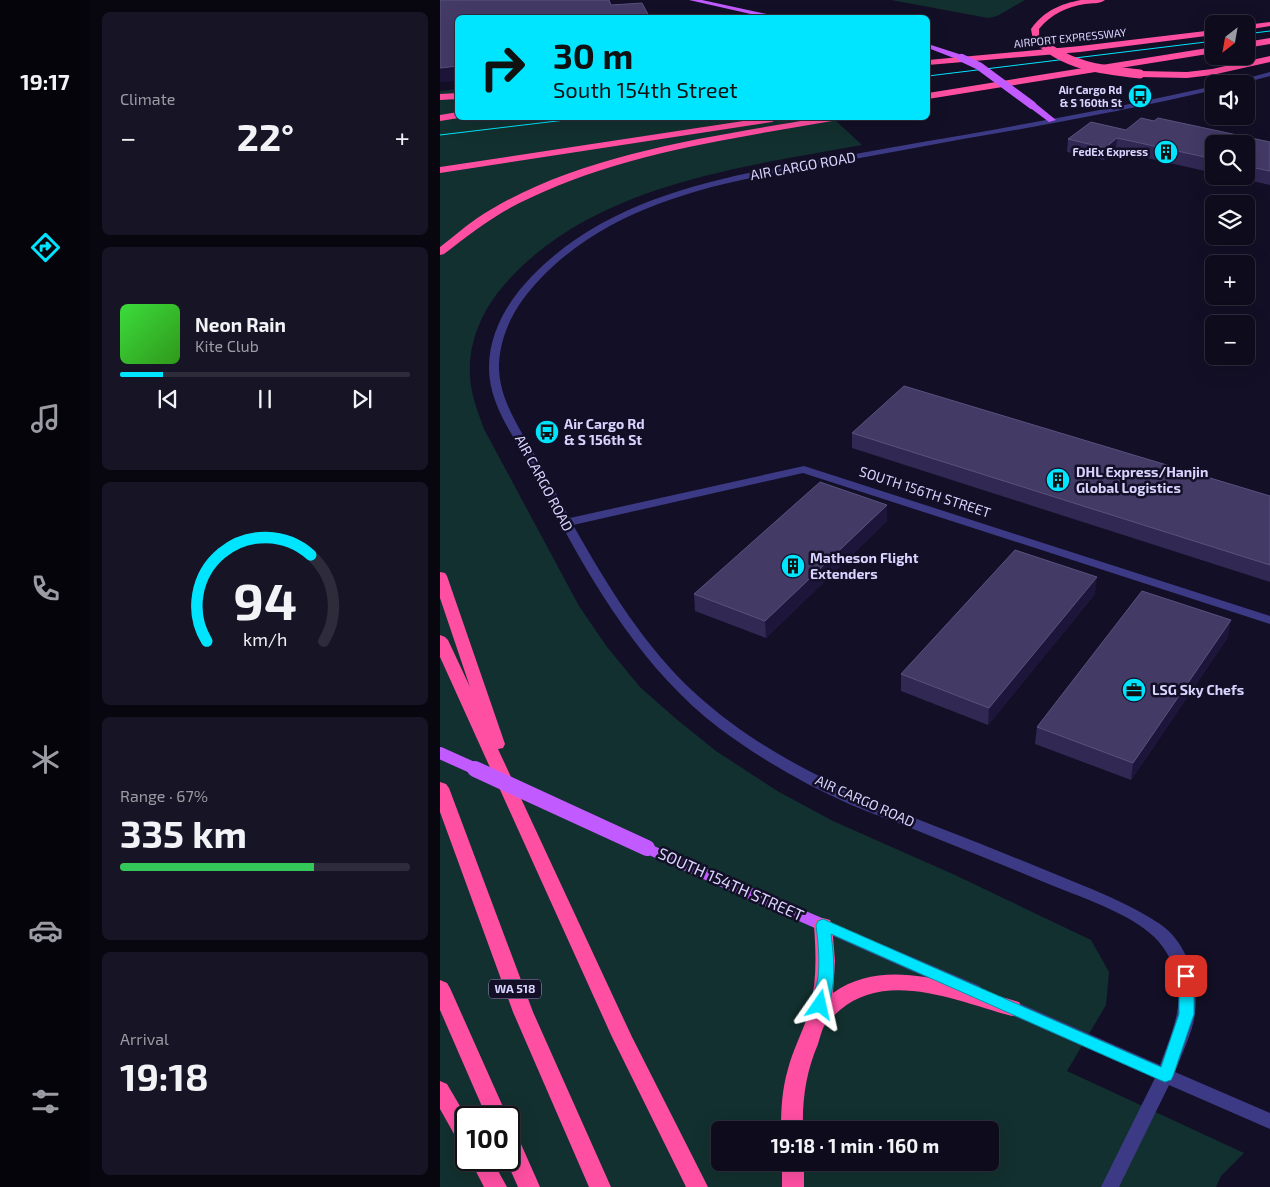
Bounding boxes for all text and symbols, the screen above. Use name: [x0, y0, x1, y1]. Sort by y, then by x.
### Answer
north arrow: [1205, 15, 1255, 65]
map controls: [1205, 15, 1255, 365]
street label: AIRPORT EXPRESSWAY: [1013, 25, 1128, 50]
text: 30 m: [553, 34, 633, 76]
icon: right: [470, 35, 535, 100]
text: 19:17: [20, 68, 70, 94]
button: sound: [1205, 75, 1255, 125]
text: South 154th Street: [553, 76, 738, 102]
place label: Air Cargo Rd & S 160th St: [1059, 83, 1122, 109]
bus stop icon: Air Cargo Rd & S 160th St: [1127, 83, 1153, 109]
text: Climate: [120, 89, 175, 108]
text: 22°: [237, 113, 294, 159]
text: −: [120, 120, 136, 154]
text: +: [395, 120, 410, 154]
button: search: [1205, 135, 1255, 185]
building icon: FedEx Express: [1153, 139, 1179, 165]
place label: FedEx Express: [1073, 145, 1148, 158]
street label: AIR CARGO ROAD: [749, 148, 857, 183]
button: layers: [1205, 195, 1255, 245]
icon: directions: [28, 230, 63, 265]
button: +: [1205, 255, 1255, 305]
text: Neon Rain: [195, 313, 286, 336]
button: −: [1205, 315, 1255, 365]
text: Kite Club: [195, 336, 259, 355]
icon: previous: [154, 385, 182, 413]
icon: pause: [251, 385, 279, 413]
icon: next: [348, 385, 376, 413]
icon: music: [28, 401, 63, 436]
place label: Air Cargo Rd & S 156th St: [564, 415, 645, 448]
bus stop icon: Air Cargo Rd & S 156th St: [534, 419, 560, 445]
street label: AIR CARGO ROAD: [512, 432, 577, 534]
street label: SOUTH 156TH STREET: [857, 462, 993, 521]
place label: DHL Express/Hanjin Global Logistics: [1076, 463, 1208, 496]
building icon: DHL Express/Hanjin Global Logistics: [1045, 467, 1071, 493]
place label: Matheson Flight Extenders: [810, 549, 919, 582]
building icon: Matheson Flight Extenders: [780, 553, 806, 579]
text: 94: [233, 568, 297, 630]
icon: phone: [28, 571, 63, 606]
text: km/h: [243, 628, 287, 650]
office icon: LSG Sky Chefs: [1121, 677, 1147, 703]
place label: LSG Sky Chefs: [1152, 681, 1244, 698]
icon: climate: [28, 742, 63, 777]
street label: AIR CARGO ROAD: [813, 771, 917, 830]
text: Range · 67%: [120, 786, 208, 805]
text: 335 km: [120, 810, 247, 856]
street label: SOUTH 154TH STREET: [655, 843, 807, 924]
icon: car: [28, 913, 63, 948]
pin: [1165, 955, 1207, 997]
icon: arrive: [1172, 962, 1200, 990]
position arrow: [793, 978, 845, 1030]
road number: WA 518: [489, 980, 541, 999]
text: Arrival: [120, 1029, 169, 1048]
text: 19:18: [120, 1053, 209, 1099]
icon: filters: [28, 1084, 63, 1119]
speed limit sign: 100: [455, 1106, 520, 1171]
text: 19:18 · 1 min · 160 m: [771, 1134, 939, 1157]

